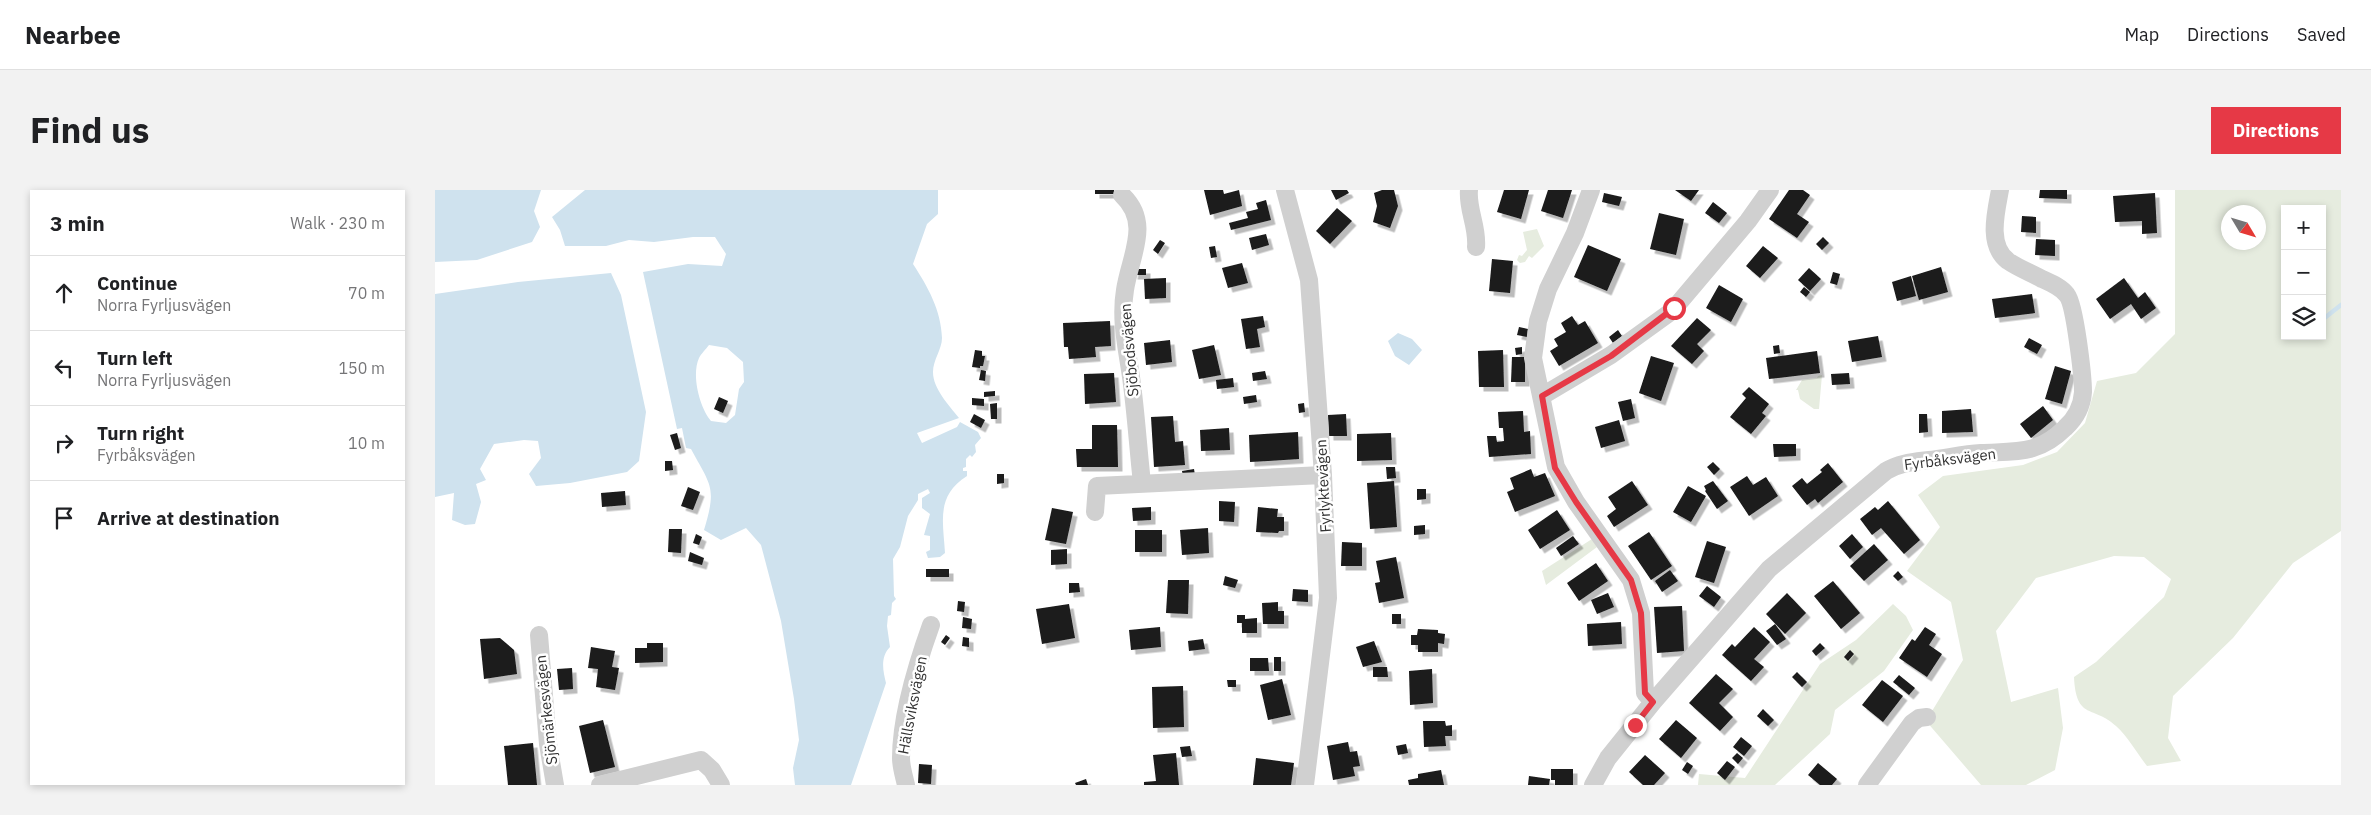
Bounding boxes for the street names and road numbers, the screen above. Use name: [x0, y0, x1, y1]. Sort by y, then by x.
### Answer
street label: Sjöbodsvägen: [1115, 303, 1143, 397]
street label: Fyrlyktevägen: [1311, 439, 1335, 533]
street label: Fyrbåksvägen: [1903, 444, 1997, 474]
street label: Sjömärkesvägen: [531, 654, 561, 766]
street label: Hällsviksvägen: [893, 654, 931, 756]

